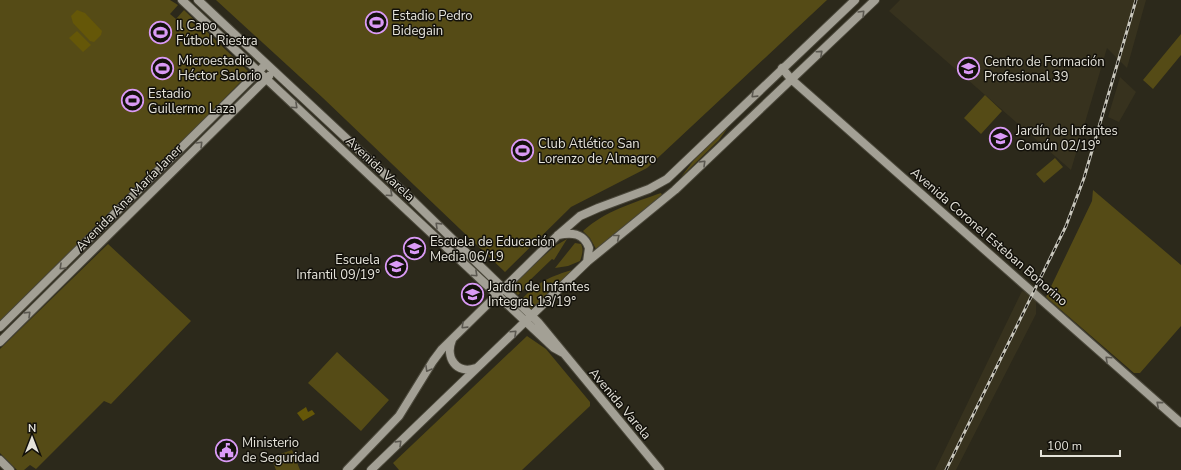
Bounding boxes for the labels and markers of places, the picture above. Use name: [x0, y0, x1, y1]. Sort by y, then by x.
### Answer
place label: Estadio Pedro Bidegain: [392, 7, 473, 40]
sports icon: Estadio Pedro Bidegain: [364, 10, 390, 36]
place label: Il Capo Fútbol Riestra: [176, 17, 258, 50]
sports icon: Il Capo Fútbol Riestra: [147, 20, 173, 46]
place label: Microestadio Héctor Salorio: [178, 52, 261, 85]
place label: Centro de Formación Profesional 39: [984, 53, 1105, 86]
sports icon: Microestadio Héctor Salorio: [149, 55, 175, 81]
school or university icon: Centro de Formación Profesional 39: [955, 56, 981, 82]
place label: Estadio Guillermo Laza: [148, 85, 235, 118]
sports icon: Estadio Guillermo Laza: [120, 88, 146, 114]
place label: Jardín de Infantes Común 02/19°: [1015, 122, 1118, 155]
school or university icon: Jardín de Infantes Común 02/19°: [988, 125, 1014, 151]
place label: Club Atlético San Lorenzo de Almagro: [538, 135, 656, 168]
sports icon: Club Atlético San Lorenzo de Almagro: [509, 138, 535, 164]
place label: Escuela de Educación Media 06/19: [430, 233, 555, 266]
school or university icon: Escuela de Educación Media 06/19: [401, 236, 427, 262]
place label: Escuela Infantil 09/19°: [296, 251, 380, 284]
school or university icon: Escuela Infantil 09/19°: [383, 254, 409, 280]
place label: Jardín de Infantes Integral 13/19°: [487, 278, 590, 311]
school or university icon: Jardín de Infantes Integral 13/19°: [460, 281, 486, 307]
place label: Ministerio de Seguridad: [242, 434, 319, 467]
public building icon: Ministerio de Seguridad: [214, 437, 240, 463]

